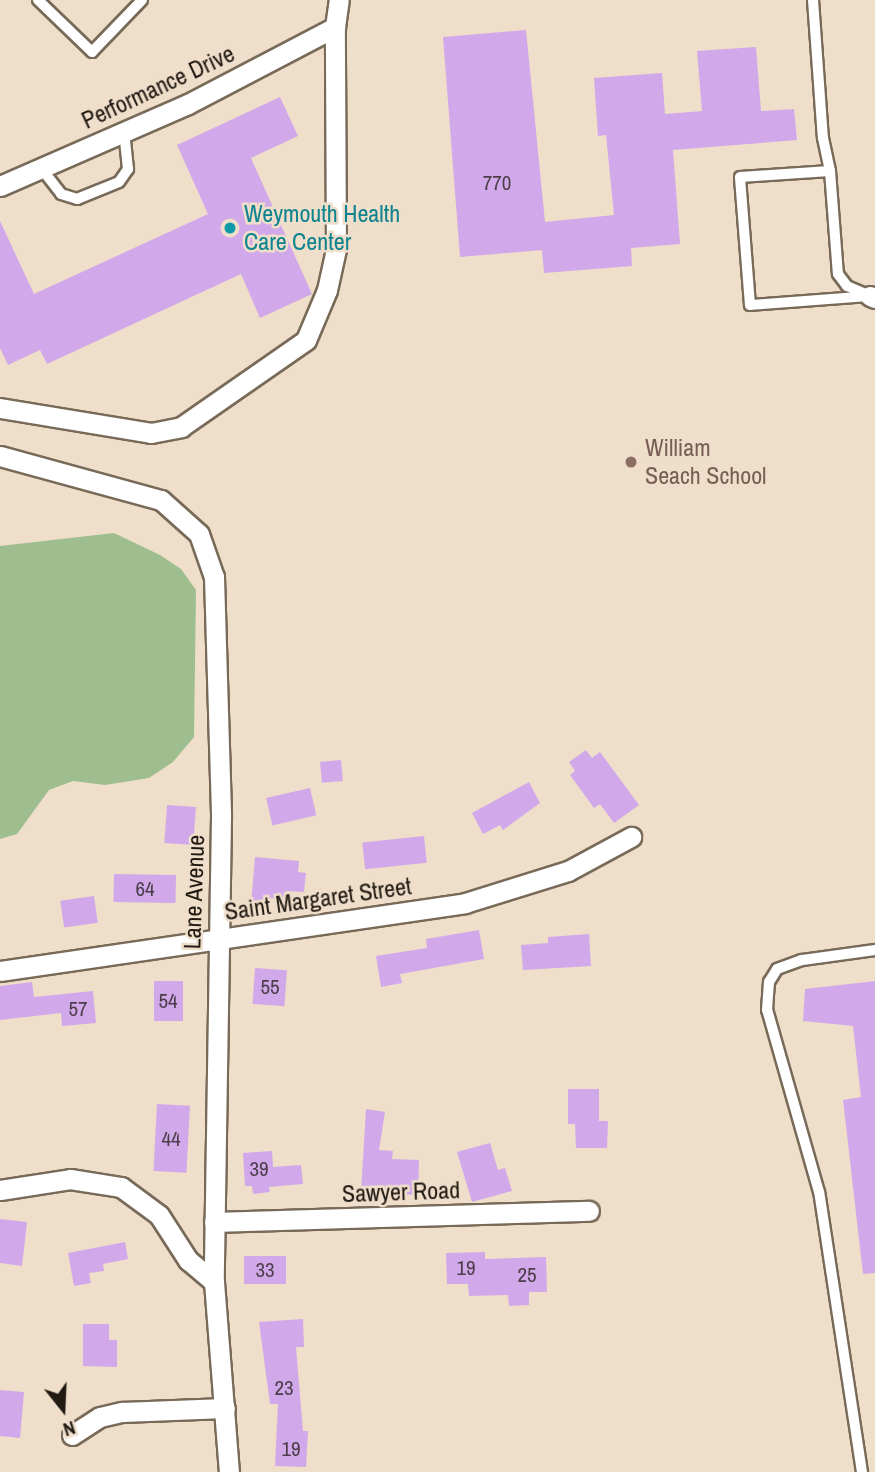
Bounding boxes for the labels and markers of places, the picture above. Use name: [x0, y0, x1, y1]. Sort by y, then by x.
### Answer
place label: Weymouth Health Care Center: [244, 200, 400, 256]
marker: Weymouth Health Care Center: [222, 220, 238, 236]
place label: William Seach School: [645, 434, 766, 490]
marker: William Seach School: [623, 454, 639, 470]

